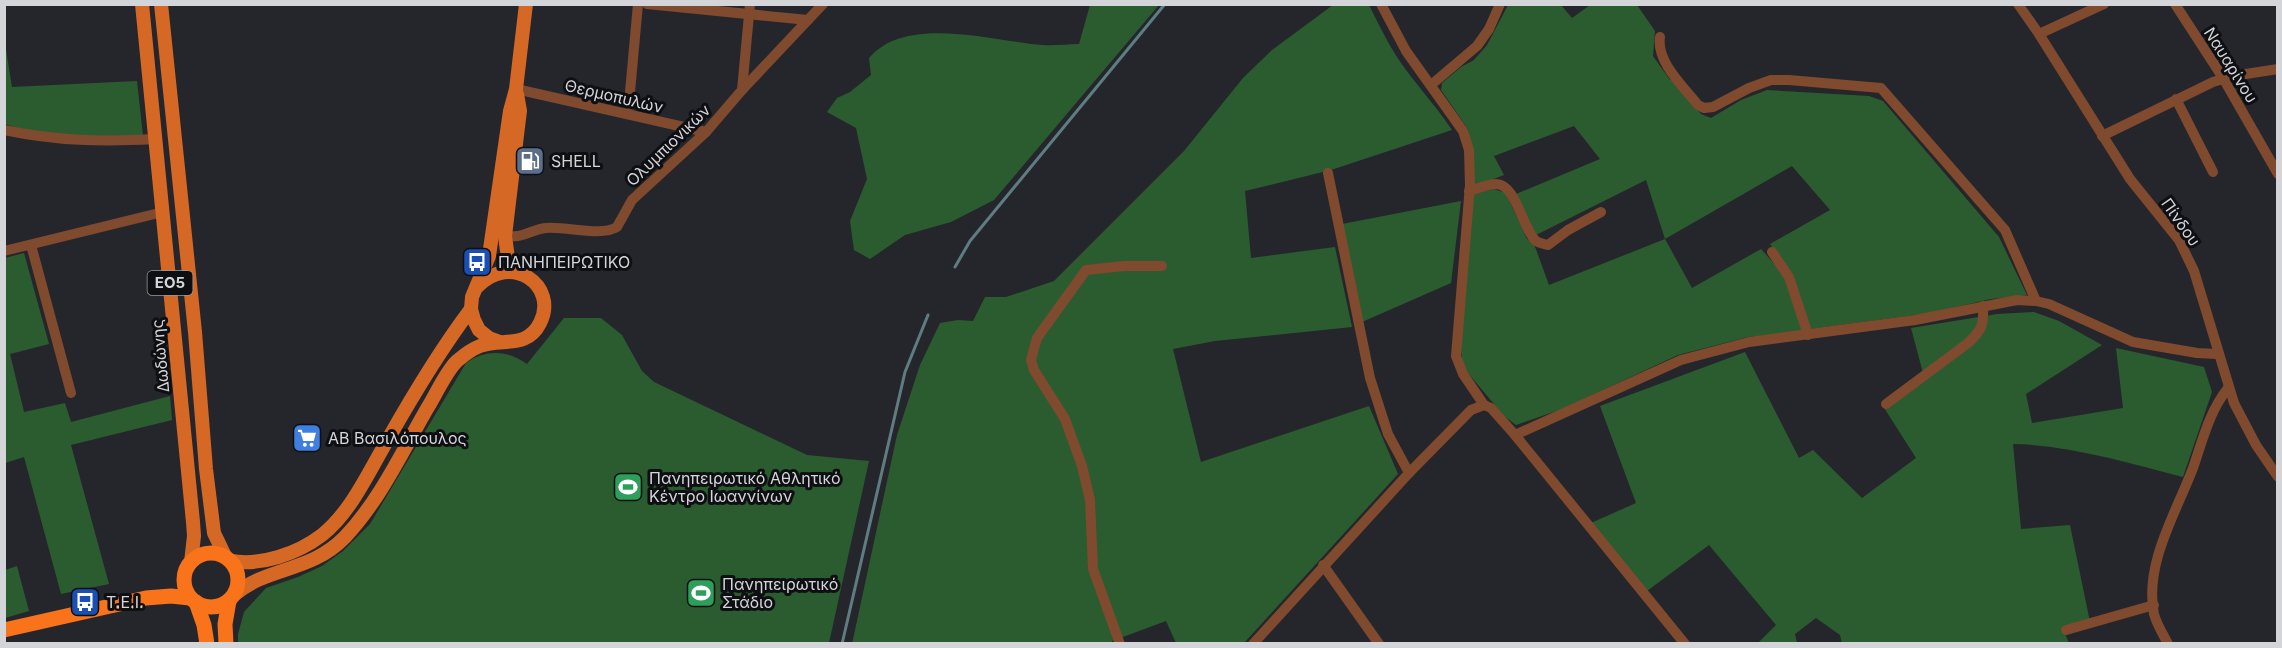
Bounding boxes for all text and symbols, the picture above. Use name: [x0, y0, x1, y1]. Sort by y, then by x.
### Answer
street label: Ναυαρίνου: [2200, 24, 2262, 106]
street label: Θερμοπυλών: [563, 75, 665, 117]
street label: Ολυμπιονικών: [622, 100, 714, 190]
fuel station icon: SHELL: [514, 145, 546, 177]
place label: SHELL: [551, 151, 601, 171]
street label: Πίνδου: [2157, 194, 2205, 250]
bus stop icon: ΠΑΝΗΠΕΙΡΩΤΙΚΟ: [461, 246, 493, 278]
place label: ΠΑΝΗΠΕΙΡΩΤΙΚΟ: [498, 252, 630, 272]
road number: ΕΟ5: [148, 271, 192, 295]
street label: Δωδώνης: [147, 319, 173, 393]
supermarket icon: ΑΒ Βασιλόπουλος: [291, 422, 323, 454]
place label: ΑΒ Βασιλόπουλος: [328, 428, 467, 448]
place label: Πανηπειρωτικό Αθλητικό Κέντρο Ιωαννίνων: [649, 468, 840, 506]
sports icon: Πανηπειρωτικό Αθλητικό Κέντρο Ιωαννίνων: [612, 471, 644, 503]
place label: Πανηπειρωτικό Στάδιο: [722, 574, 838, 612]
sports icon: Πανηπειρωτικό Στάδιο: [685, 577, 717, 609]
bus stop icon: Τ.Ε.Ι.: [69, 586, 101, 618]
place label: Τ.Ε.Ι.: [106, 592, 144, 612]

